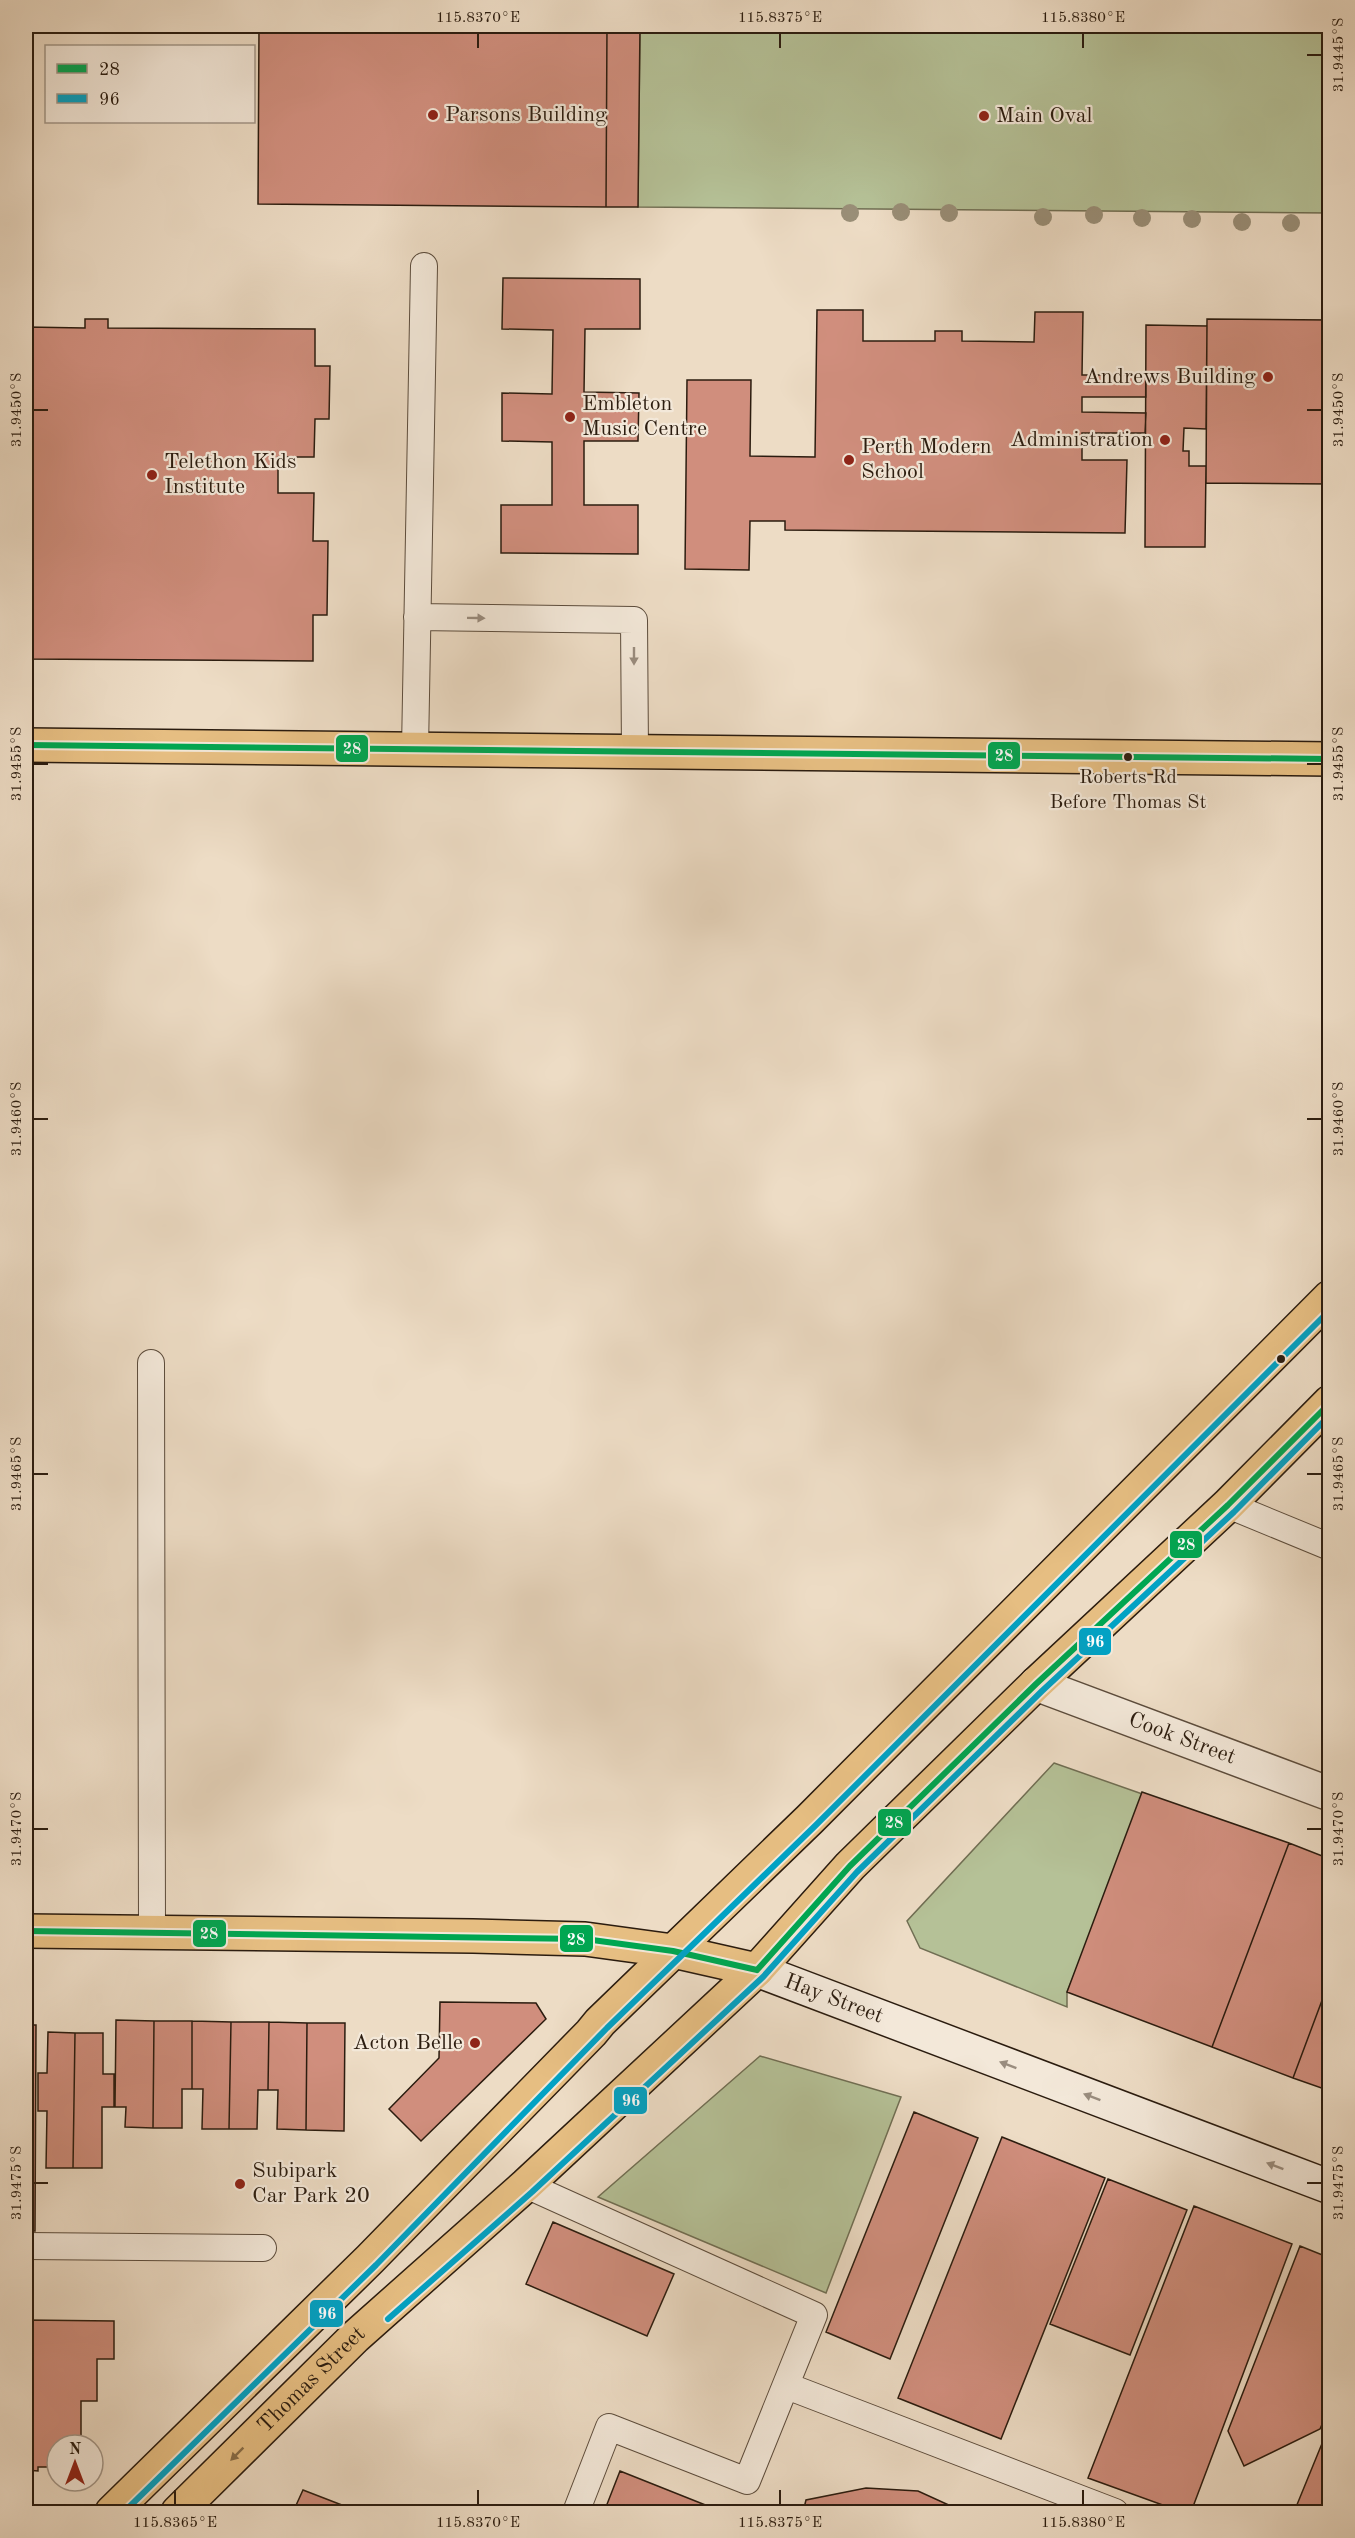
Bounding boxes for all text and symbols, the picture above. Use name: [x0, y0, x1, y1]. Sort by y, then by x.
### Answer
text: 115.8370°E: [436, 11, 520, 26]
text: 115.8375°E: [738, 11, 822, 26]
text: 115.8380°E: [1041, 11, 1125, 26]
text: 31.9445°S: [1332, 18, 1347, 92]
legend: [45, 45, 255, 123]
text: 28: [99, 61, 120, 79]
text: 96: [99, 91, 120, 109]
place label: Parsons Building: [445, 104, 607, 126]
place label: Main Oval: [996, 105, 1093, 127]
marker: Parsons Building: [426, 108, 440, 122]
marker: Main Oval: [977, 109, 991, 123]
place label: Andrews Building: [1084, 366, 1256, 388]
marker: Andrews Building: [1261, 370, 1275, 384]
text: 31.9450°S: [10, 373, 25, 447]
text: 31.9450°S: [1332, 373, 1347, 447]
place label: Embleton Music Centre: [582, 393, 707, 440]
marker: Embleton Music Centre: [563, 410, 577, 424]
place label: Administration: [1010, 429, 1153, 451]
marker: Administration: [1158, 433, 1172, 447]
place label: Perth Modern School: [861, 436, 992, 483]
place label: Telethon Kids Institute: [164, 451, 297, 498]
marker: Perth Modern School: [842, 453, 856, 467]
marker: Telethon Kids Institute: [145, 468, 159, 482]
one-way arrow: [466, 613, 485, 623]
one-way arrow: [629, 647, 639, 666]
text: 31.9455°S: [10, 727, 25, 801]
text: 31.9455°S: [1332, 727, 1347, 801]
line badge: 28: [335, 734, 369, 763]
line badge: 28: [987, 741, 1021, 770]
text: 28: [343, 742, 361, 758]
text: 28: [995, 749, 1013, 765]
marker: Roberts Rd Before Thomas St: [1122, 751, 1134, 763]
place label: Roberts Rd Before Thomas St: [1049, 768, 1207, 813]
text: 31.9460°S: [10, 1082, 25, 1156]
text: 31.9460°S: [1332, 1082, 1347, 1156]
unlabelled marker: [1275, 1353, 1287, 1365]
text: 31.9465°S: [10, 1437, 25, 1511]
text: 31.9465°S: [1332, 1437, 1347, 1511]
line badge: 28: [1169, 1530, 1203, 1559]
text: 28: [1177, 1538, 1195, 1554]
line badge: 96: [1078, 1627, 1112, 1656]
text: 96: [1086, 1635, 1104, 1651]
street label: Cook Street: [1126, 1709, 1239, 1769]
text: 31.9470°S: [10, 1792, 25, 1866]
text: 31.9470°S: [1332, 1792, 1347, 1866]
line badge: 28: [877, 1808, 912, 1837]
text: 28: [885, 1816, 903, 1832]
line badge: 28: [192, 1919, 227, 1948]
line badge: 28: [559, 1924, 594, 1953]
text: 28: [200, 1927, 218, 1943]
text: 28: [567, 1933, 585, 1949]
street label: Hay Street: [781, 1970, 886, 2028]
place label: Acton Belle: [353, 2032, 463, 2054]
marker: Acton Belle: [468, 2036, 482, 2050]
one-way arrow: [998, 2059, 1016, 2069]
line badge: 96: [613, 2086, 648, 2115]
one-way arrow: [1083, 2091, 1101, 2101]
text: 96: [622, 2094, 640, 2110]
text: 31.9475°S: [10, 2146, 25, 2220]
text: 31.9475°S: [1332, 2146, 1347, 2220]
place label: Subipark Car Park 20: [252, 2160, 370, 2207]
one-way arrow: [1266, 2161, 1284, 2170]
marker: Subipark Car Park 20: [233, 2177, 247, 2191]
line badge: 96: [309, 2299, 344, 2328]
text: 96: [318, 2307, 336, 2323]
street label: Thomas Street: [254, 2322, 369, 2437]
north arrow: [45, 2433, 105, 2493]
text: N: [69, 2442, 82, 2458]
one-way arrow: [230, 2447, 244, 2461]
text: 115.8365°E: [133, 2516, 217, 2531]
text: 115.8370°E: [436, 2516, 520, 2531]
text: 115.8375°E: [738, 2516, 822, 2531]
text: 115.8380°E: [1041, 2516, 1125, 2531]

